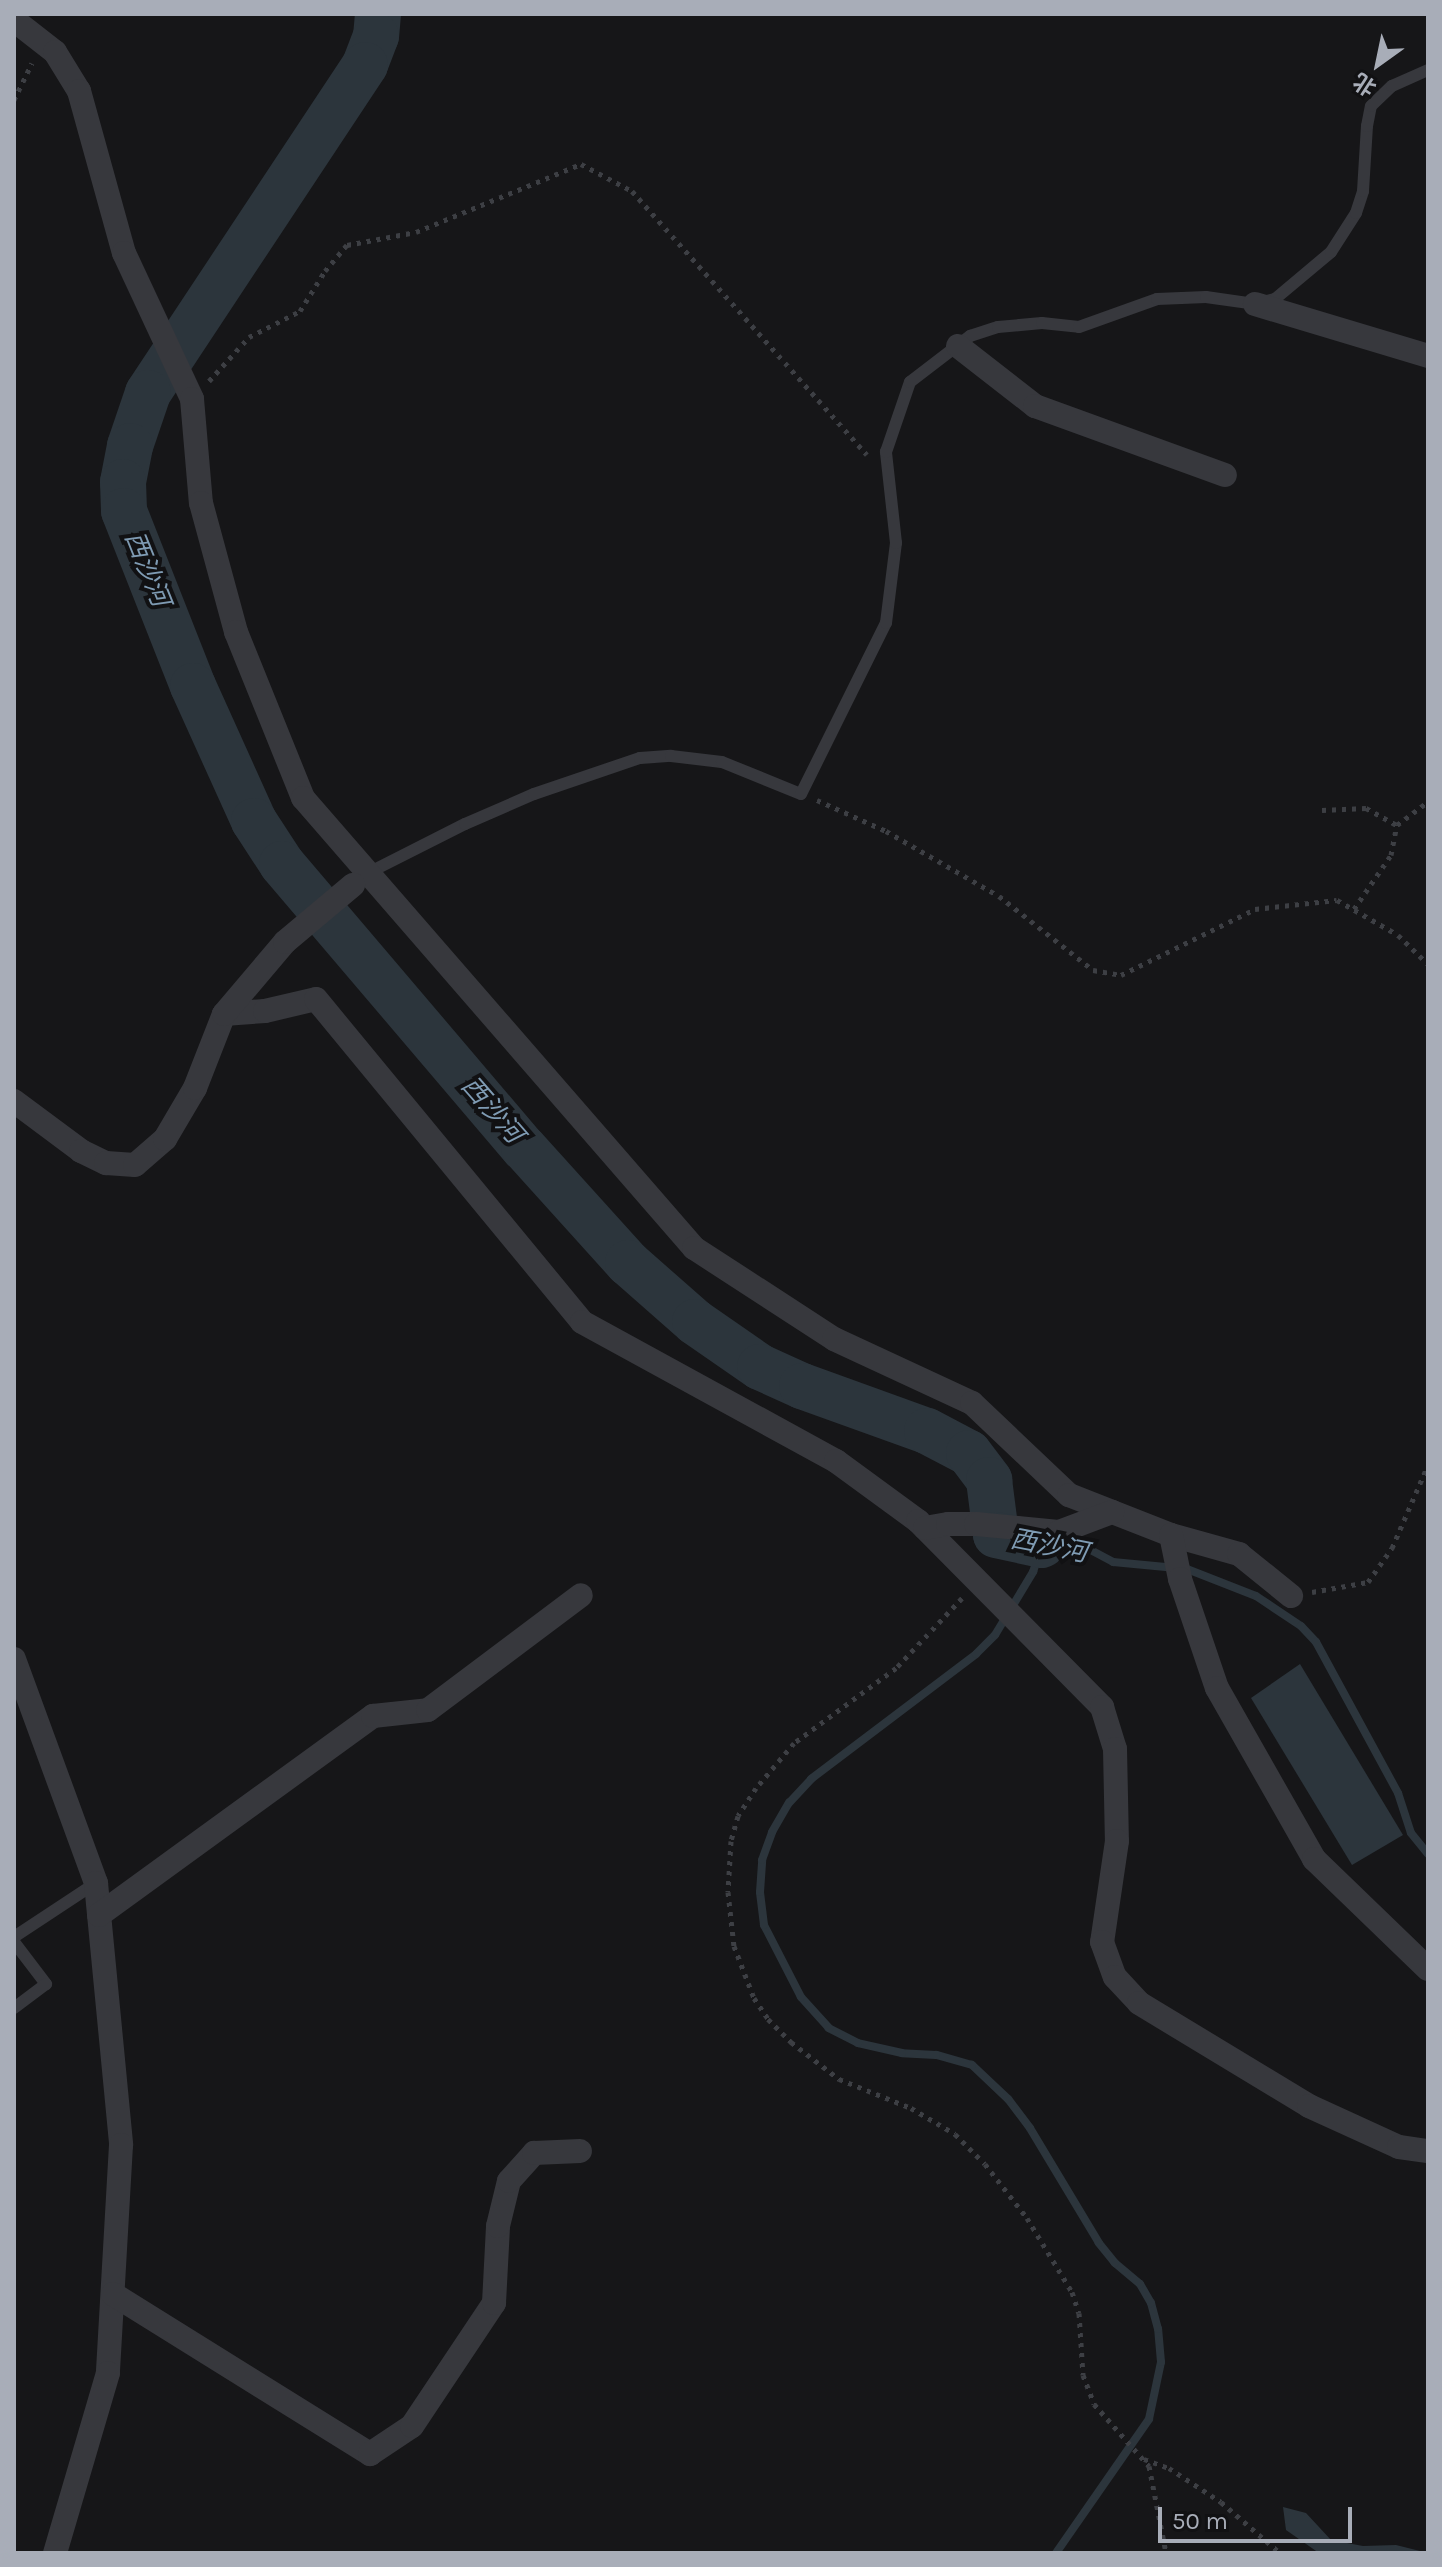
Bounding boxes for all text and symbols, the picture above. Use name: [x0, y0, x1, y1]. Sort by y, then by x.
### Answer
north arrow: [1338, 24, 1418, 104]
text: 北: [1349, 67, 1381, 101]
water label: 西沙河: [118, 527, 176, 611]
water label: 西沙河: [455, 1070, 529, 1150]
water label: 西沙河: [1008, 1523, 1090, 1569]
scale bar: [1162, 2491, 1356, 2541]
text: 50 m: [1172, 2507, 1228, 2535]

